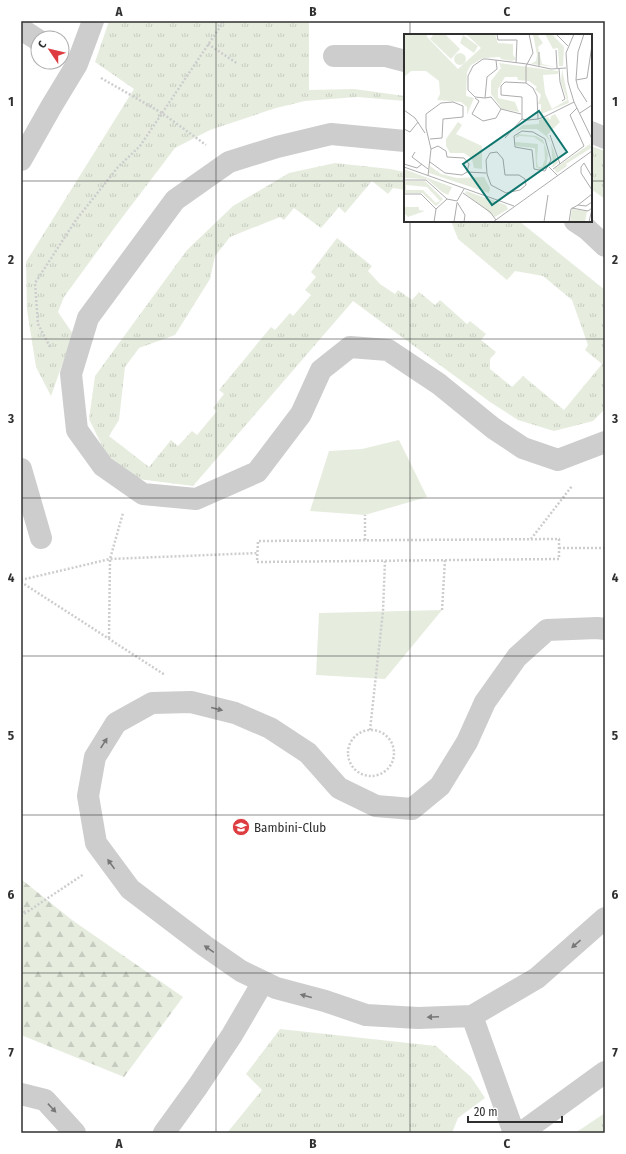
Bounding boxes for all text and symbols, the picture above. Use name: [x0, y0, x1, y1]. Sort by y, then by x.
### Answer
text: A: [114, 4, 123, 19]
text: B: [309, 4, 317, 19]
text: C: [504, 4, 511, 19]
north arrow: [30, 30, 70, 70]
inset map: [404, 34, 592, 222]
text: С: [35, 38, 49, 51]
text: 1: [8, 94, 14, 109]
text: 1: [612, 94, 618, 109]
text: 2: [7, 252, 14, 267]
text: 2: [611, 252, 618, 267]
text: 3: [7, 411, 14, 426]
text: 3: [611, 411, 618, 426]
text: 4: [8, 570, 15, 585]
text: 4: [612, 570, 619, 585]
one-way arrow: [211, 706, 223, 712]
text: 5: [8, 728, 14, 743]
text: 5: [612, 728, 618, 743]
one-way arrow: [100, 738, 108, 748]
school or university icon: Bambini-Club: [231, 817, 251, 837]
place label: Bambini-Club: [254, 820, 326, 835]
one-way arrow: [108, 859, 116, 869]
text: 6: [8, 887, 15, 902]
text: 6: [612, 887, 619, 902]
one-way arrow: [571, 940, 581, 949]
one-way arrow: [203, 945, 214, 953]
one-way arrow: [300, 993, 312, 999]
one-way arrow: [427, 1014, 439, 1021]
text: 7: [8, 1045, 14, 1060]
text: 7: [612, 1045, 618, 1060]
scale bar: [468, 1098, 562, 1124]
one-way arrow: [47, 1102, 56, 1113]
text: 20 m: [474, 1105, 498, 1119]
text: A: [114, 1136, 123, 1151]
text: B: [309, 1136, 317, 1151]
text: C: [504, 1136, 511, 1151]

